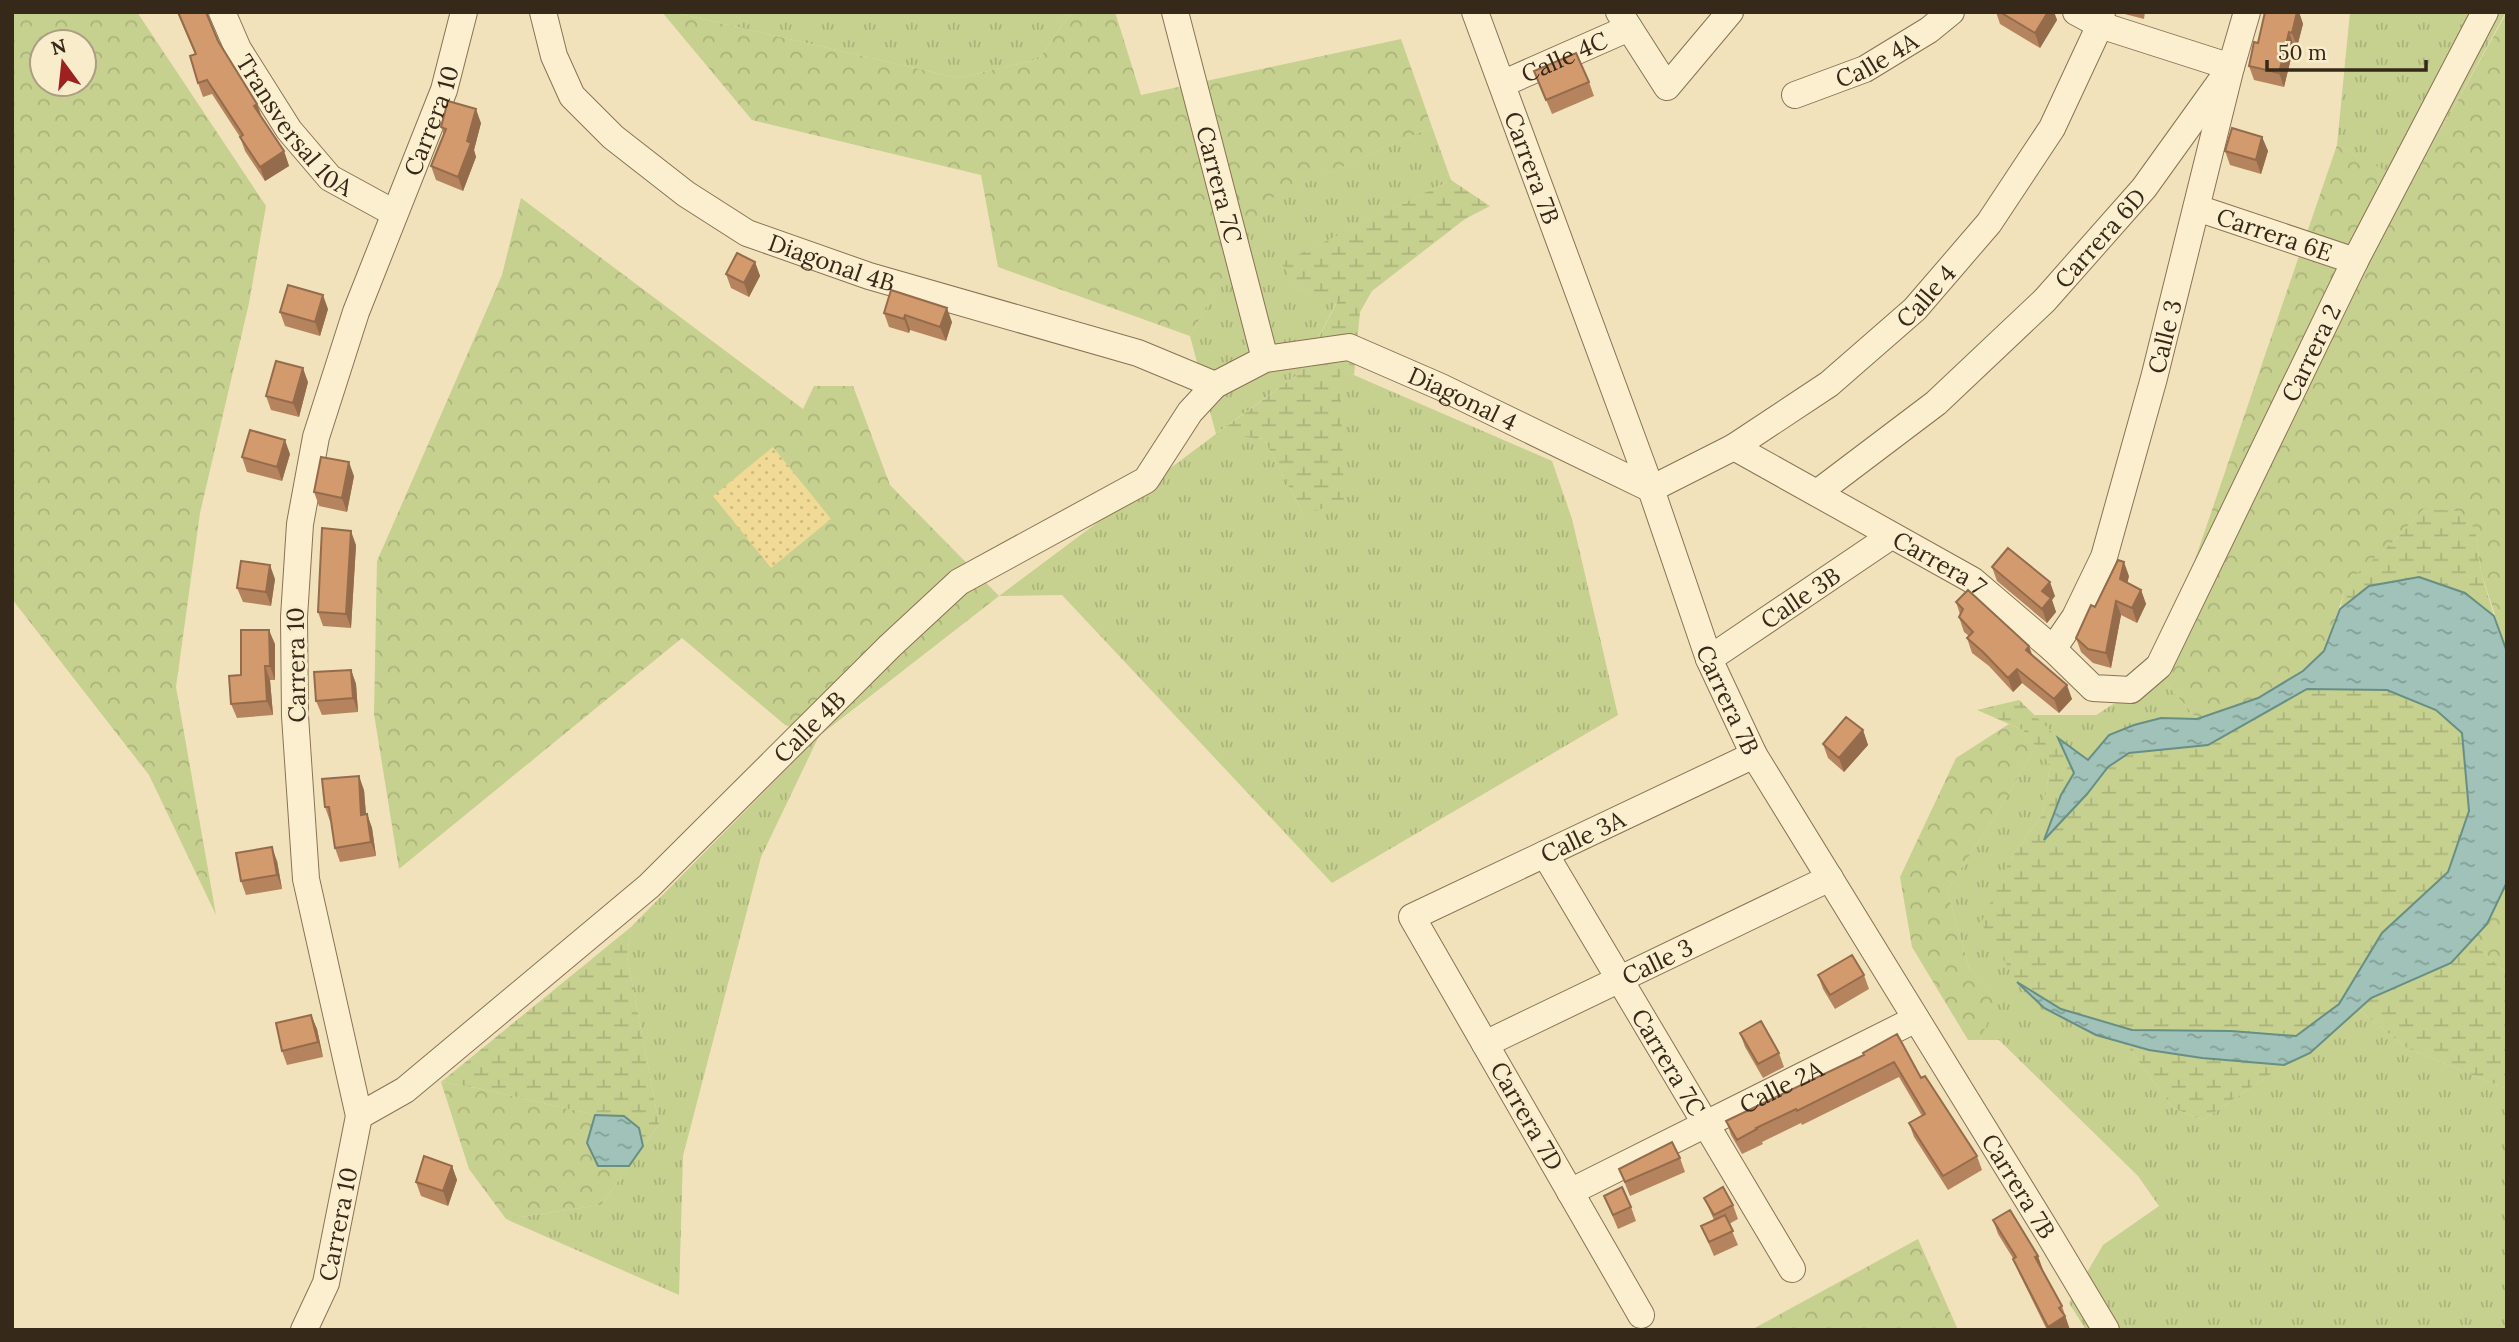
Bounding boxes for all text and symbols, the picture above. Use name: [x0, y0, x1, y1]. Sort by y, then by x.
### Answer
street label: Calle 4C: [1516, 24, 1612, 89]
street label: Calle 4A: [1831, 24, 1924, 94]
north arrow: [28, 28, 98, 98]
scale bar: [2267, 28, 2426, 72]
text: N: [48, 33, 69, 60]
text: 50 m: [2278, 39, 2327, 66]
street label: Transversal 10A: [230, 48, 359, 203]
street label: Carrera 10: [396, 62, 465, 180]
street label: Carrera 7B: [1498, 107, 1567, 228]
street label: Carrera 7C: [1190, 123, 1250, 246]
street label: Carrera 6D: [2047, 181, 2152, 294]
street label: Carrera 6E: [2213, 200, 2337, 268]
street label: Diagonal 4B: [764, 226, 899, 298]
street label: Calle 4: [1889, 258, 1962, 334]
street label: Calle 3: [2140, 296, 2188, 377]
street label: Carrera 2: [2274, 299, 2347, 406]
street label: Diagonal 4: [1404, 359, 1523, 437]
street label: Carrera 7: [1888, 524, 1993, 601]
street label: Calle 3B: [1754, 559, 1846, 635]
street label: Carrera 10: [279, 607, 313, 723]
street label: Carrera 7B: [1690, 641, 1767, 760]
street label: Calle 4B: [767, 684, 852, 769]
street label: Calle 3A: [1535, 802, 1631, 869]
street label: Calle 3: [1617, 931, 1698, 991]
street label: Carrera 7C: [1625, 1003, 1713, 1121]
street label: Calle 2A: [1734, 1052, 1829, 1120]
street label: Carrera 7D: [1483, 1056, 1571, 1176]
street label: Carrera 7B: [1975, 1128, 2063, 1244]
street label: Carrera 10: [311, 1164, 364, 1284]

